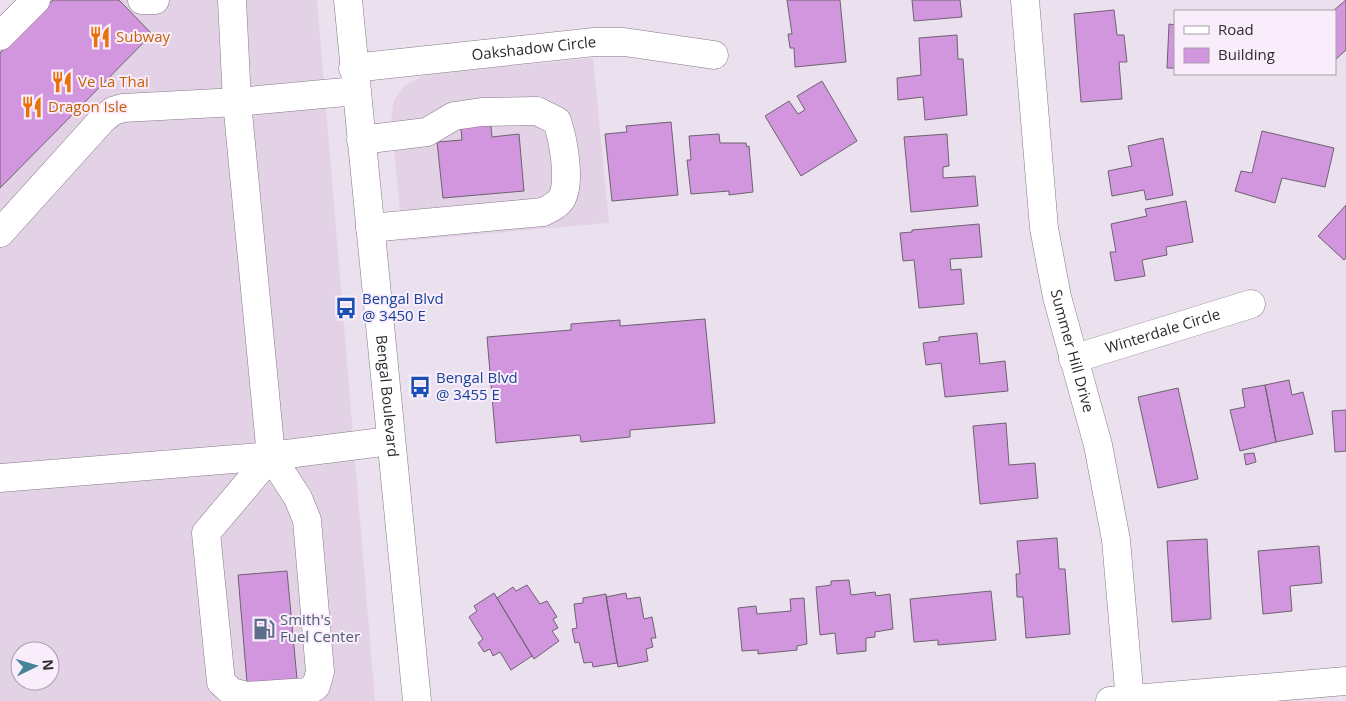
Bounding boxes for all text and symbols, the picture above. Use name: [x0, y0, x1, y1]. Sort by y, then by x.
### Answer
legend: [1174, 10, 1336, 75]
text: Road: [1218, 19, 1254, 39]
restaurant icon: Subway: [87, 24, 113, 50]
place label: Subway: [116, 26, 171, 46]
street label: Oakshadow Circle: [471, 31, 597, 64]
text: Building: [1218, 44, 1275, 64]
restaurant icon: Ve La Thai: [49, 69, 75, 95]
place label: Ve La Thai: [78, 71, 149, 91]
restaurant icon: Dragon Isle: [19, 94, 45, 120]
place label: Dragon Isle: [48, 96, 127, 116]
place label: Bengal Blvd @ 3450 E: [362, 288, 444, 325]
street label: Summer Hill Drive: [1047, 288, 1099, 414]
bus stop icon: Bengal Blvd @ 3450 E: [333, 295, 359, 321]
street label: Winterdale Circle: [1103, 303, 1222, 357]
street label: Bengal Boulevard: [372, 334, 404, 458]
place label: Bengal Blvd @ 3455 E: [436, 367, 518, 404]
bus stop icon: Bengal Blvd @ 3455 E: [407, 374, 433, 400]
place label: Smith's Fuel Center: [280, 609, 360, 646]
fuel station icon: Smith's Fuel Center: [251, 616, 277, 642]
north arrow: [10, 641, 60, 691]
text: N: [38, 658, 58, 671]

